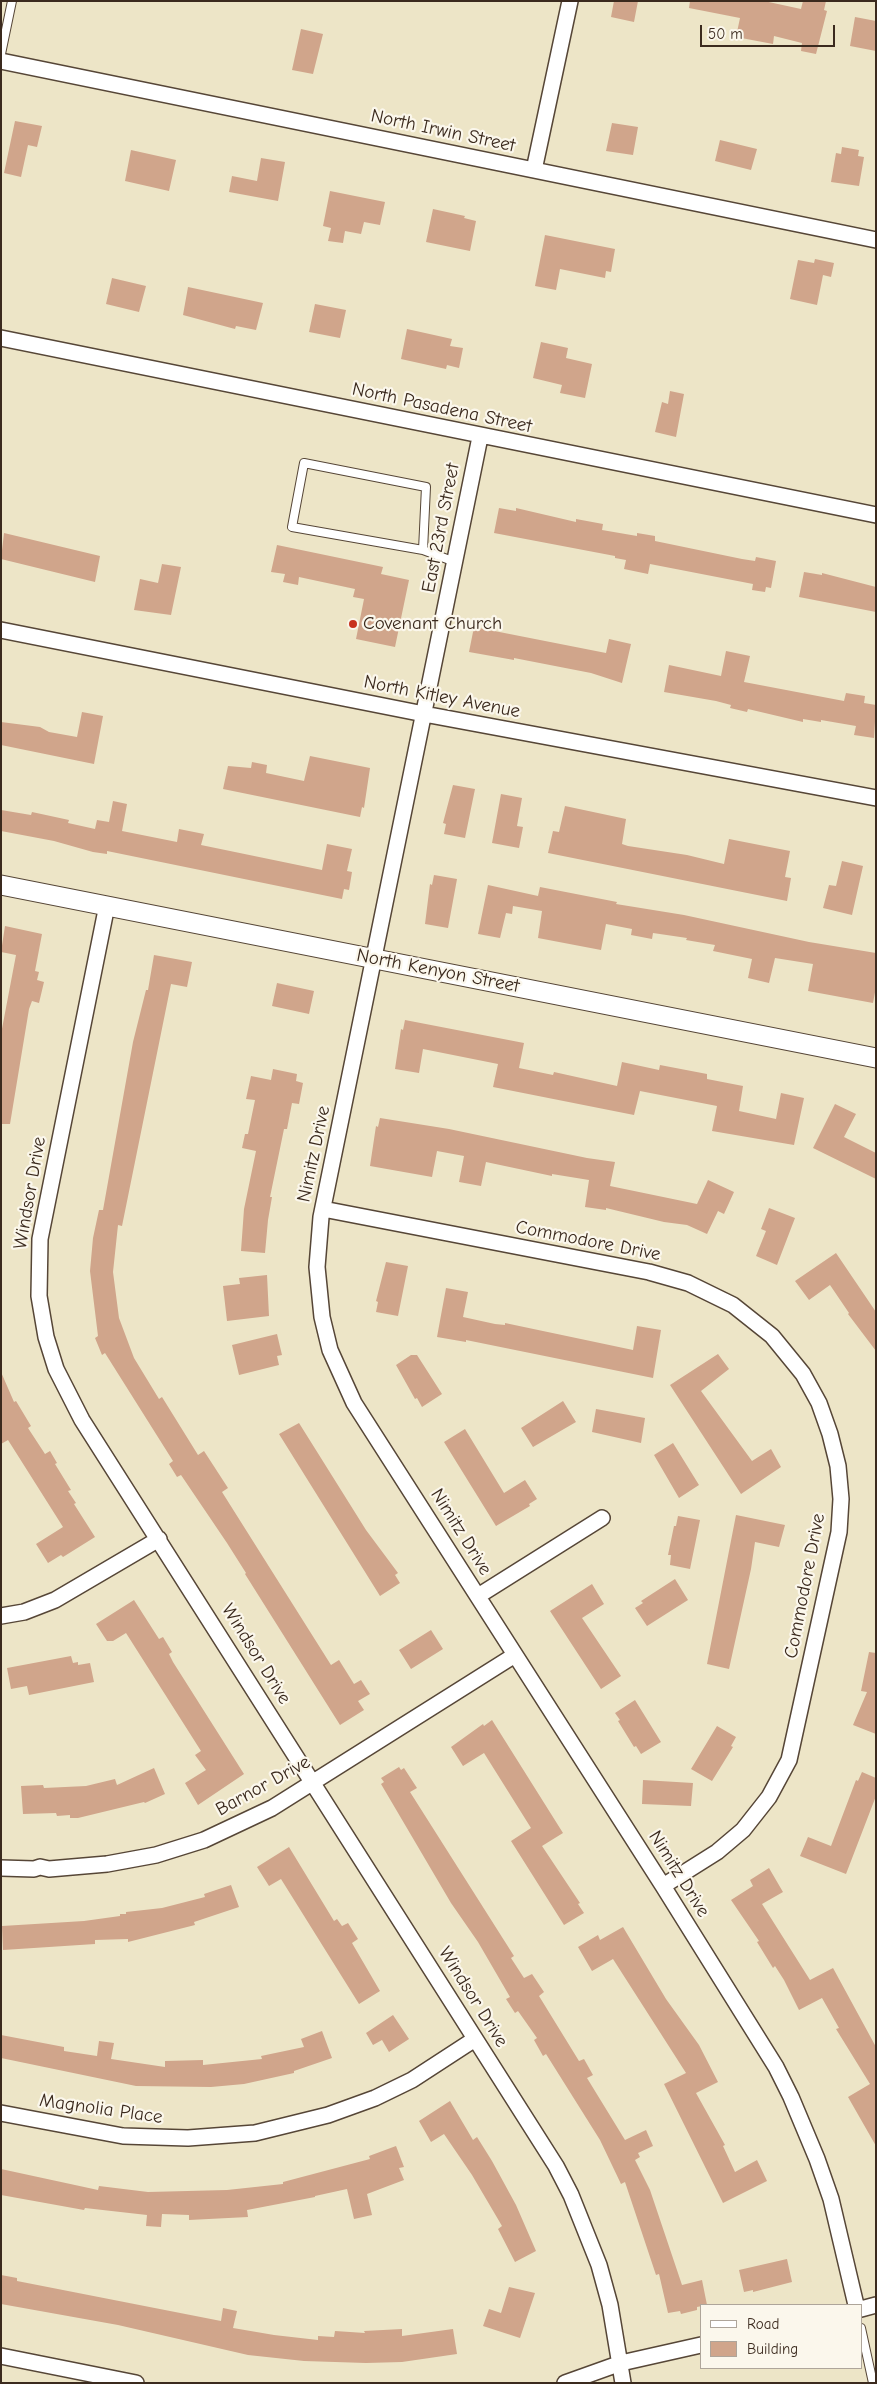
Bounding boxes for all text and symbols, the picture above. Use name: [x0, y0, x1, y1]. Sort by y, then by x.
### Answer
scale bar: [702, 15, 837, 47]
text: 50 m: [708, 25, 743, 43]
street label: North Irwin Street: [369, 105, 517, 157]
street label: North Pasadena Street: [350, 378, 534, 438]
street label: East 23rd Street: [417, 461, 465, 595]
place label: Covenant Church: [363, 613, 502, 635]
marker: Covenant Church: [347, 618, 359, 630]
street label: North Kitley Avenue: [362, 671, 522, 723]
street label: North Kenyon Street: [355, 944, 521, 998]
street label: Nimitz Drive: [293, 1104, 335, 1204]
street label: Windsor Drive: [9, 1135, 51, 1251]
street label: Commodore Drive: [514, 1216, 662, 1266]
street label: Nimitz Drive: [425, 1485, 497, 1579]
street label: Commodore Drive: [780, 1512, 830, 1660]
street label: Windsor Drive: [216, 1600, 296, 1708]
street label: Barnor Drive: [212, 1751, 314, 1821]
street label: Nimitz Drive: [643, 1827, 715, 1921]
street label: Windsor Drive: [433, 1943, 513, 2051]
street label: Magnolia Place: [38, 2089, 164, 2129]
legend: [700, 2304, 862, 2369]
text: Road: [747, 2315, 779, 2333]
text: Building: [747, 2340, 798, 2358]

